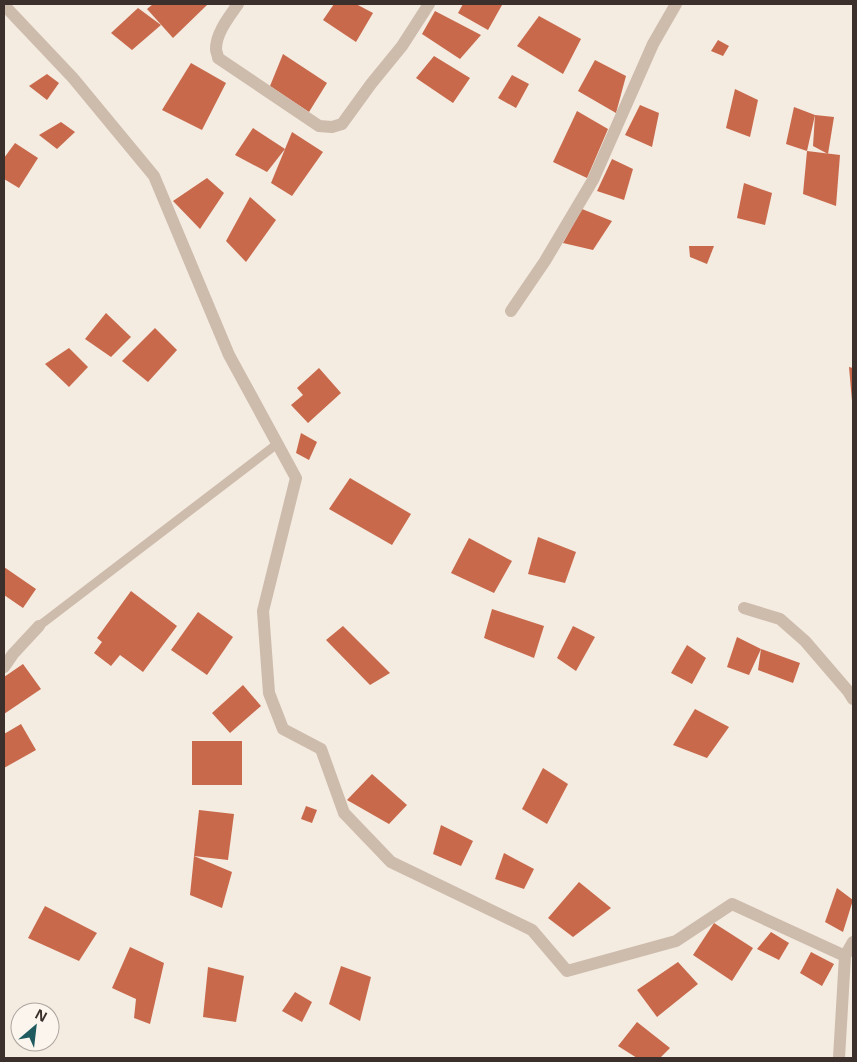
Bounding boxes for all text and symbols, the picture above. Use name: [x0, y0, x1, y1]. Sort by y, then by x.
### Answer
north arrow: [10, 1002, 60, 1052]
text: N: [32, 1004, 51, 1026]

